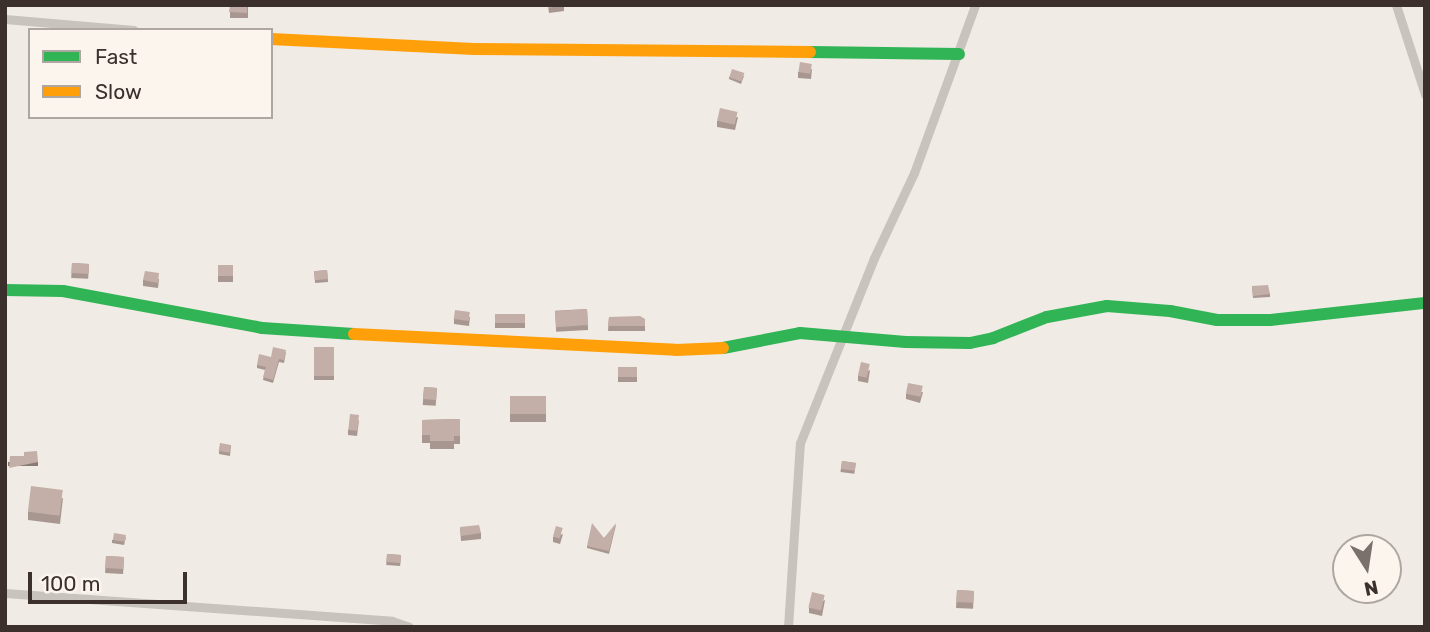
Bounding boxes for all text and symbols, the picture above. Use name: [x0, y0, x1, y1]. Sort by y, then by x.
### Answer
legend: [28, 28, 273, 119]
text: Fast: [95, 44, 137, 69]
text: Slow: [95, 79, 142, 104]
north arrow: [1332, 534, 1402, 604]
scale bar: [32, 558, 191, 602]
text: 100 m: [41, 571, 100, 596]
text: N: [1362, 575, 1380, 601]

